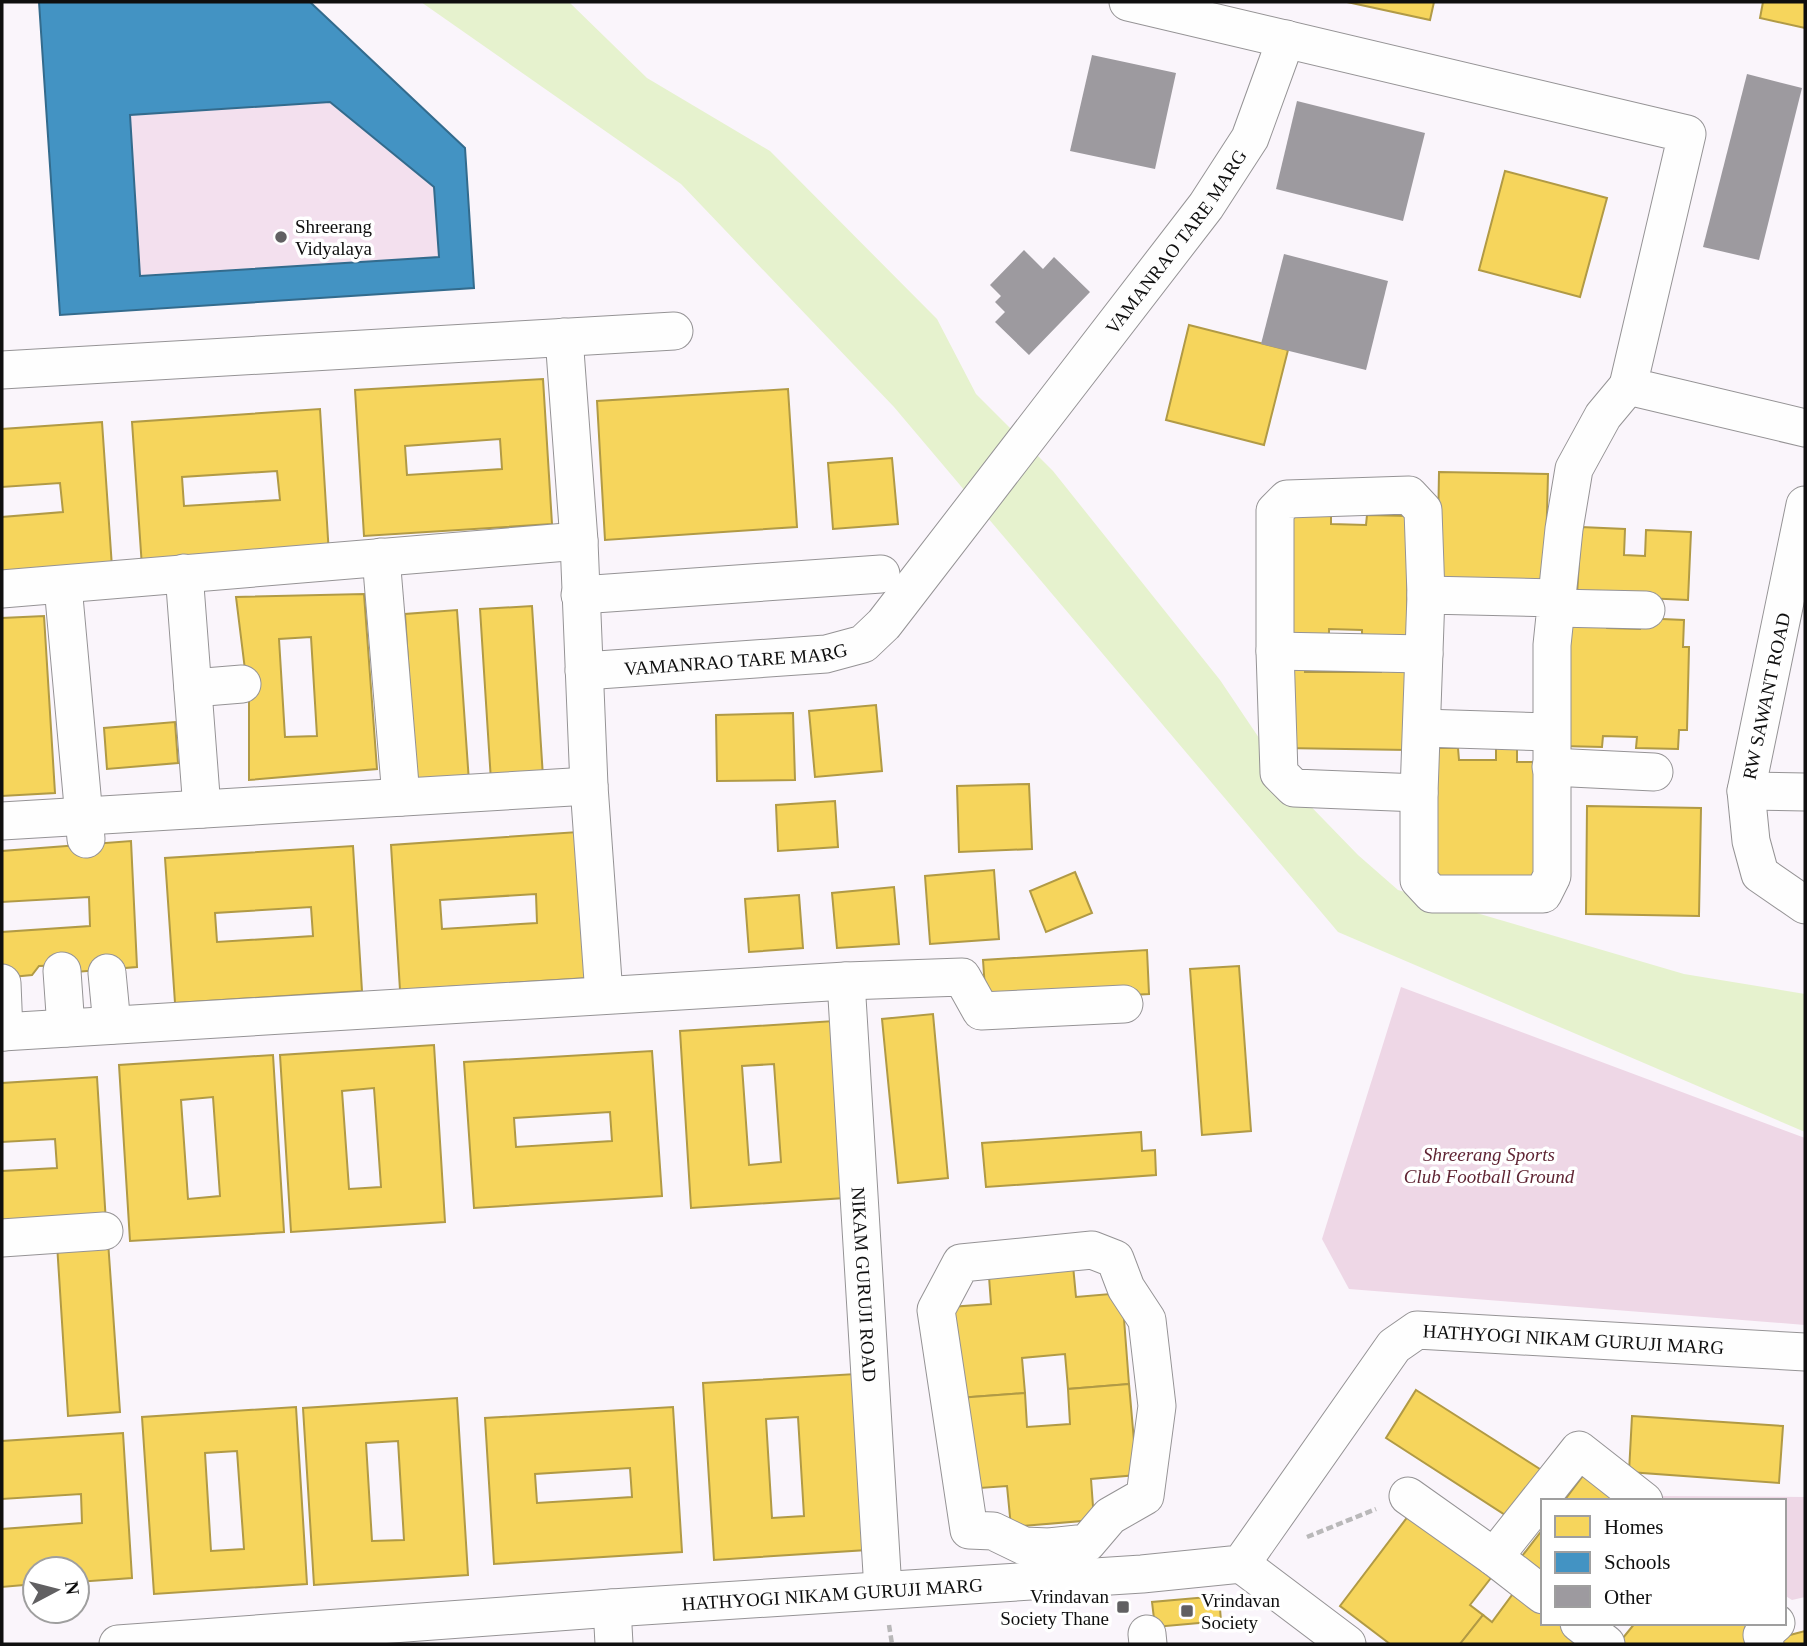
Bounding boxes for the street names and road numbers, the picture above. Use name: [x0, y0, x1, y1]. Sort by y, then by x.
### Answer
street label: VAMANRAO TARE MARG: [1101, 145, 1251, 338]
street label: RW SAWANT ROAD: [1739, 611, 1794, 781]
street label: VAMANRAO TARE MARG: [623, 639, 850, 679]
street label: NIKAM GURUJI ROAD: [848, 1186, 880, 1383]
street label: HATHYOGI NIKAM GURUJI MARG: [1422, 1320, 1725, 1358]
street label: HATHYOGI NIKAM GURUJI MARG: [681, 1574, 984, 1615]

